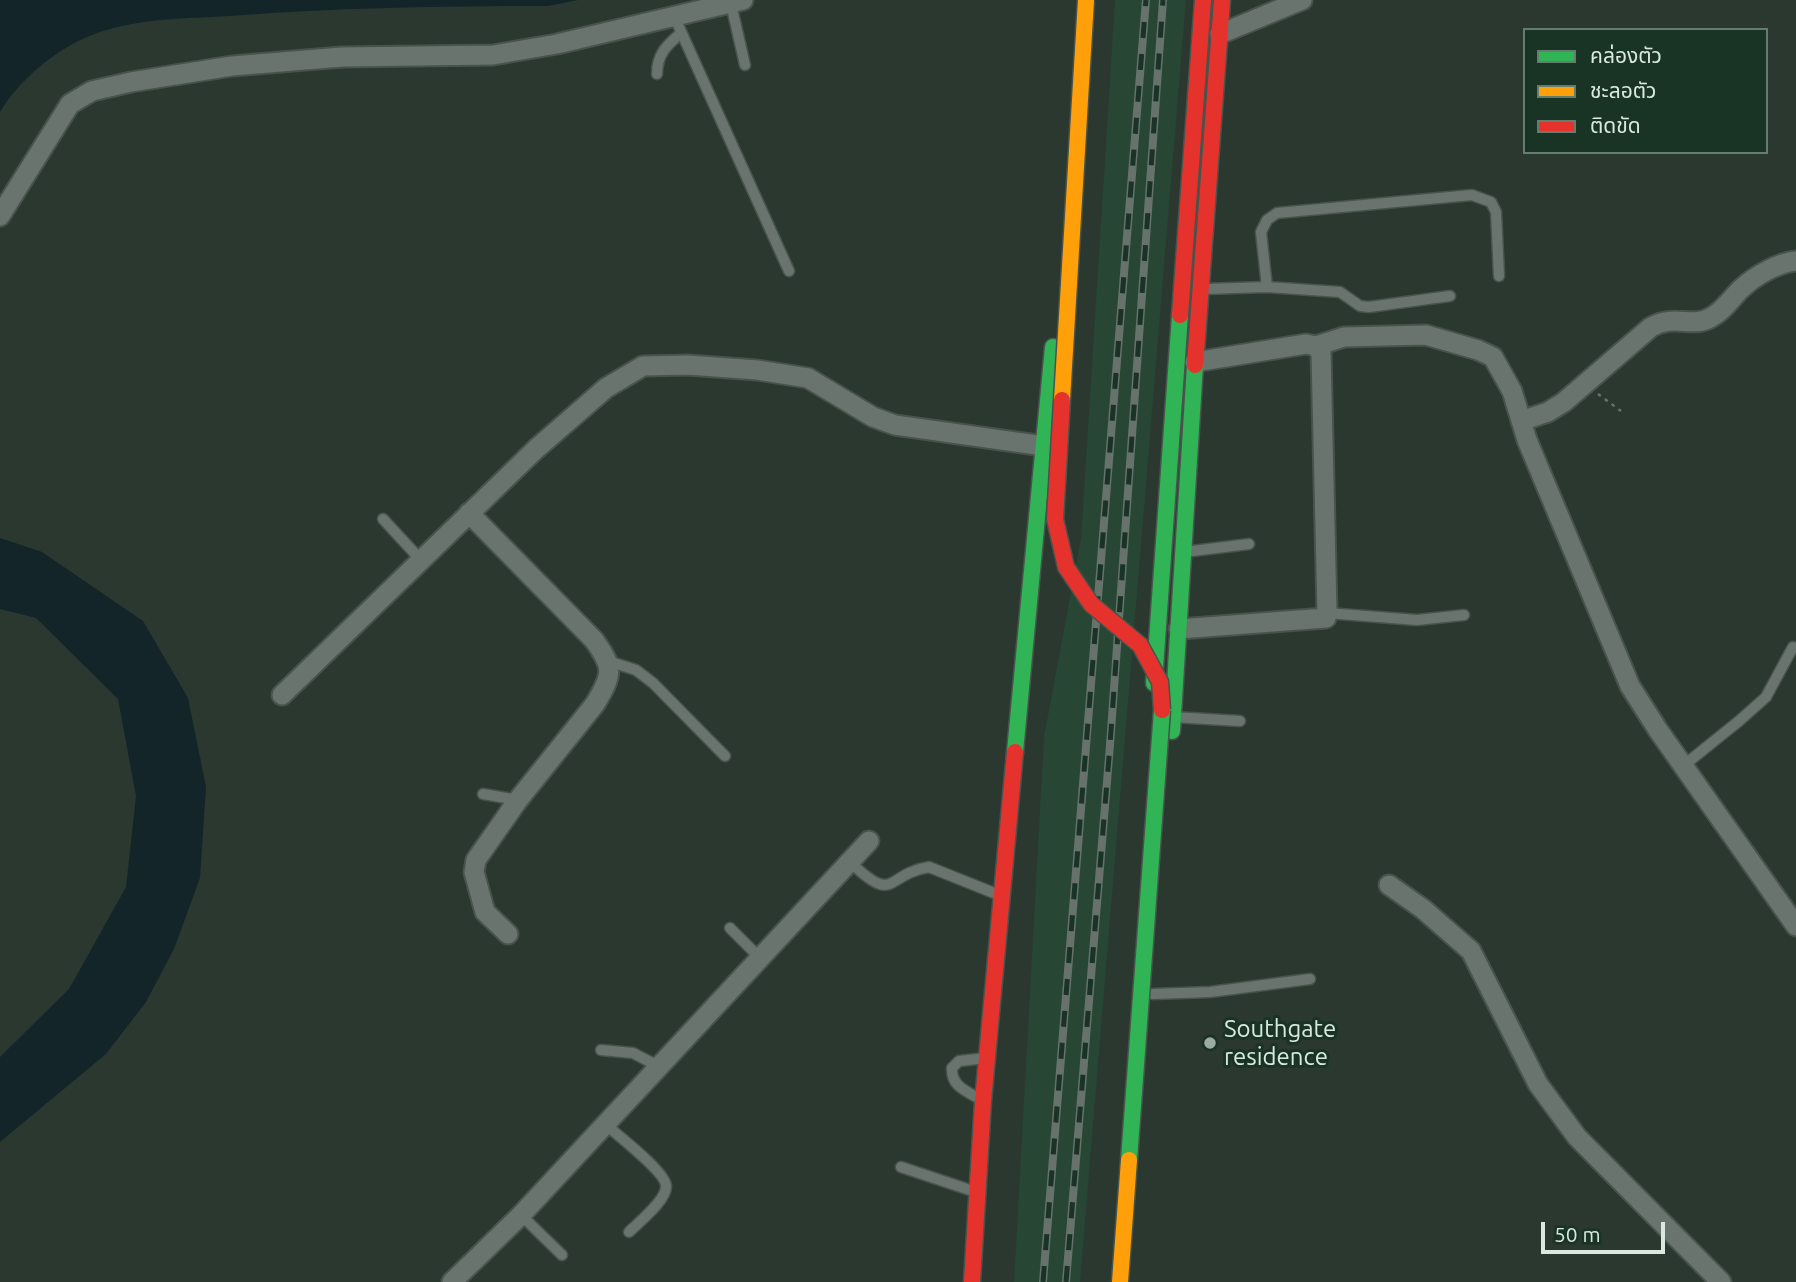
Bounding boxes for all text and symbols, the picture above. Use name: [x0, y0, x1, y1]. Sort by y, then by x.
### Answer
legend: [1523, 28, 1768, 154]
text: คล่องตัว: [1590, 43, 1662, 67]
text: ชะลอตัว: [1590, 78, 1656, 102]
text: ติดขัด: [1590, 113, 1641, 137]
place label: Southgate residence: [1224, 1015, 1336, 1071]
marker: Southgate residence: [1202, 1035, 1218, 1051]
scale bar: [1544, 1208, 1668, 1252]
text: 50 m: [1554, 1222, 1601, 1246]

